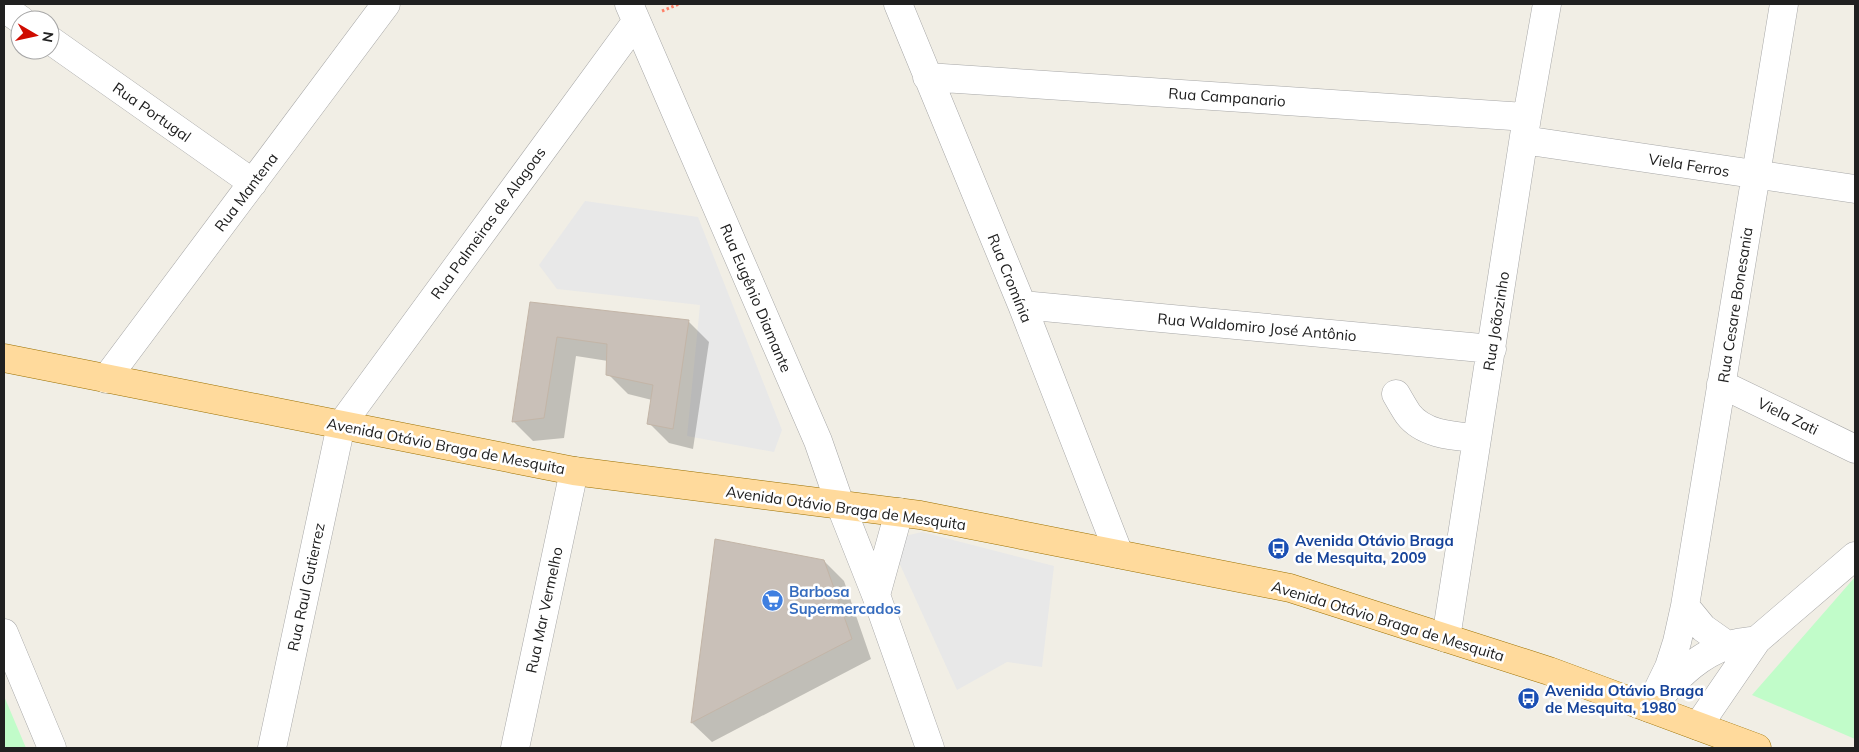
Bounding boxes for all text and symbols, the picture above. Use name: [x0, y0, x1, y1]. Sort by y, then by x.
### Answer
north arrow: [10, 10, 60, 60]
text: N: [38, 30, 58, 44]
street label: Rua Portugal: [109, 78, 195, 146]
street label: Rua Campanario: [1168, 83, 1286, 111]
street label: Rua Palmeiras de Alagoas: [426, 143, 550, 303]
street label: Rua Mantena: [210, 149, 282, 235]
street label: Viela Ferros: [1647, 149, 1731, 181]
street label: Rua Eugênio Diamante: [716, 221, 796, 375]
street label: Rua Cesare Bonesania: [1713, 226, 1757, 384]
street label: Rua Cromínia: [984, 231, 1036, 325]
street label: Rua Joãozinho: [1479, 270, 1513, 372]
street label: Rua Waldomiro José Antônio: [1157, 309, 1357, 345]
street label: Viela Zati: [1754, 393, 1822, 439]
street label: Avenida Otávio Braga de Mesquita: [325, 414, 567, 478]
street label: Avenida Otávio Braga de Mesquita: [725, 482, 967, 534]
street label: Rua Raul Gutierrez: [283, 521, 329, 653]
place label: Avenida Otávio Braga de Mesquita, 2009: [1295, 531, 1454, 567]
bus stop icon: Avenida Otávio Braga de Mesquita, 2009: [1267, 537, 1291, 561]
street label: Rua Mar Vermelho: [521, 545, 567, 675]
street label: Avenida Otávio Braga de Mesquita: [1269, 576, 1507, 666]
place label: Barbosa Supermercados: [789, 582, 901, 618]
supermarket icon: Barbosa Supermercados: [761, 588, 785, 612]
place label: Avenida Otávio Braga de Mesquita, 1980: [1545, 681, 1704, 717]
bus stop icon: Avenida Otávio Braga de Mesquita, 1980: [1517, 687, 1541, 711]

